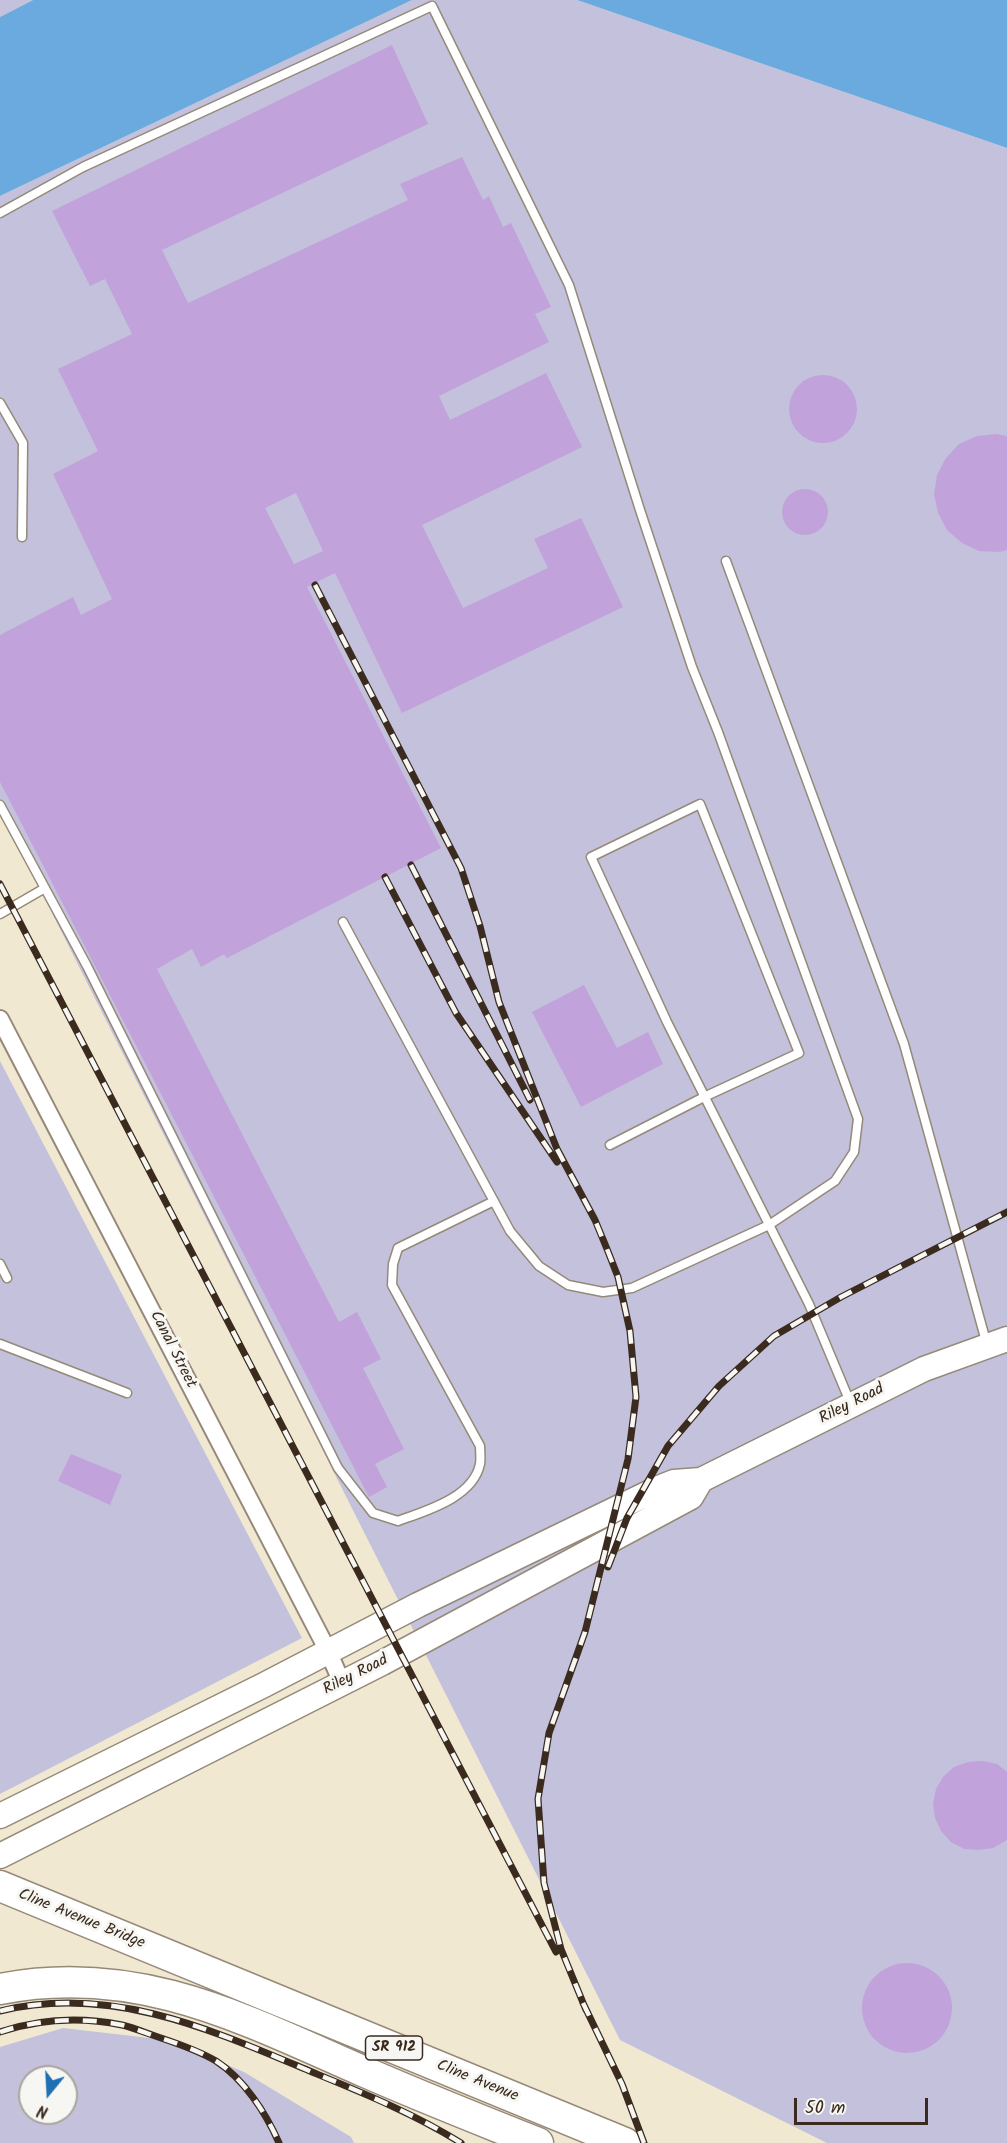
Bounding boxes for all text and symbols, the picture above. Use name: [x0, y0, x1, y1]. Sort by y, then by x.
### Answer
street label: Canal Street: [144, 1308, 200, 1392]
street label: Riley Road: [816, 1380, 888, 1430]
street label: Riley Road: [320, 1651, 392, 1701]
street label: Cline Avenue Bridge: [15, 1886, 147, 1954]
road number: SR 912: [366, 2036, 422, 2060]
street label: Cline Avenue: [433, 2057, 521, 2107]
north arrow: [18, 2065, 78, 2125]
scale bar: [797, 2086, 930, 2124]
text: 50 m: [805, 2094, 845, 2123]
text: N: [34, 2097, 52, 2124]

